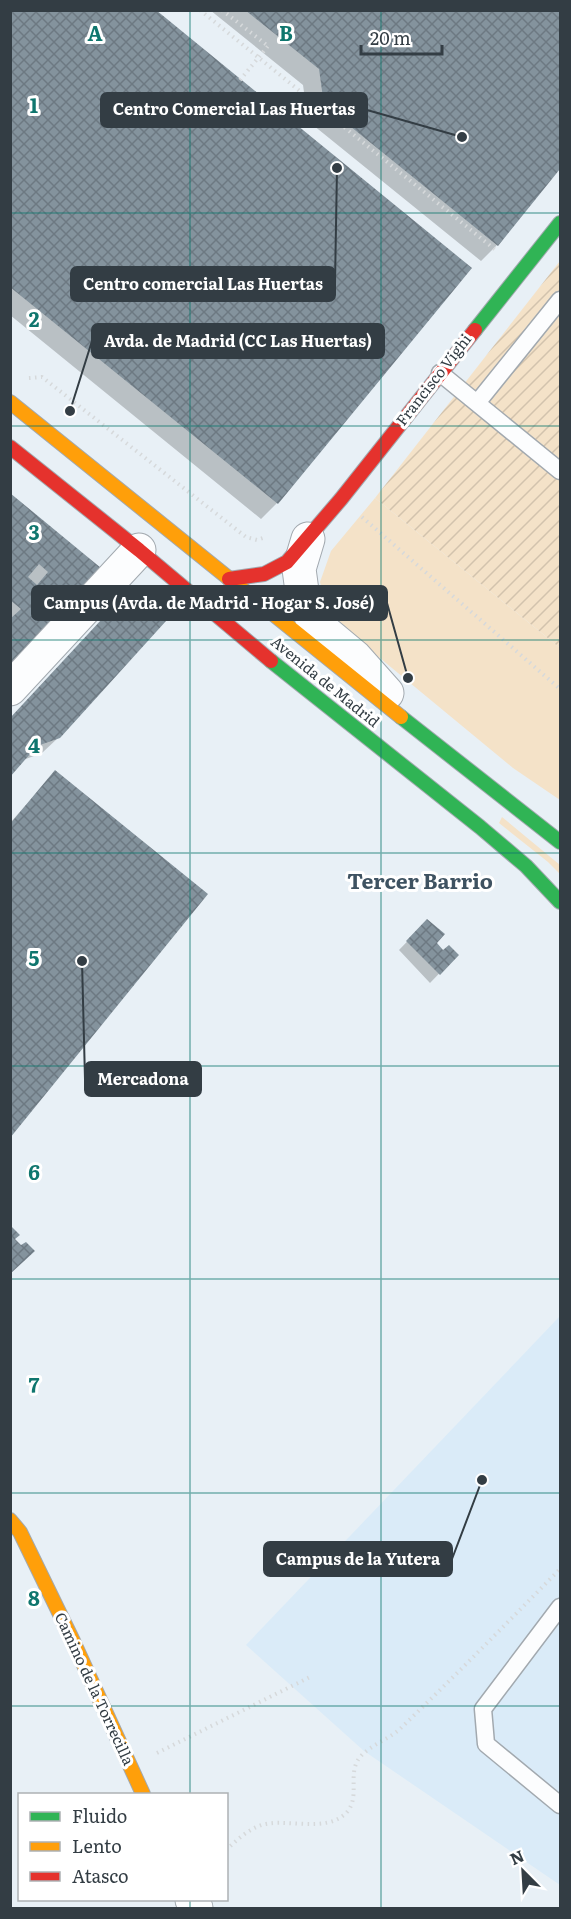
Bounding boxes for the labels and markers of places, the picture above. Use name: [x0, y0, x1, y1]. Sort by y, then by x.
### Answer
callout: Centro Comercial Las Huertas: [101, 93, 367, 127]
callout: Centro comercial Las Huertas: [71, 267, 335, 301]
callout: Avda. de Madrid (CC Las Huertas): [92, 324, 384, 358]
callout: Campus (Avda. de Madrid - Hogar S. José): [32, 586, 387, 620]
callout: Mercadona: [85, 1062, 201, 1096]
callout: Campus de la Yutera: [264, 1542, 452, 1576]

